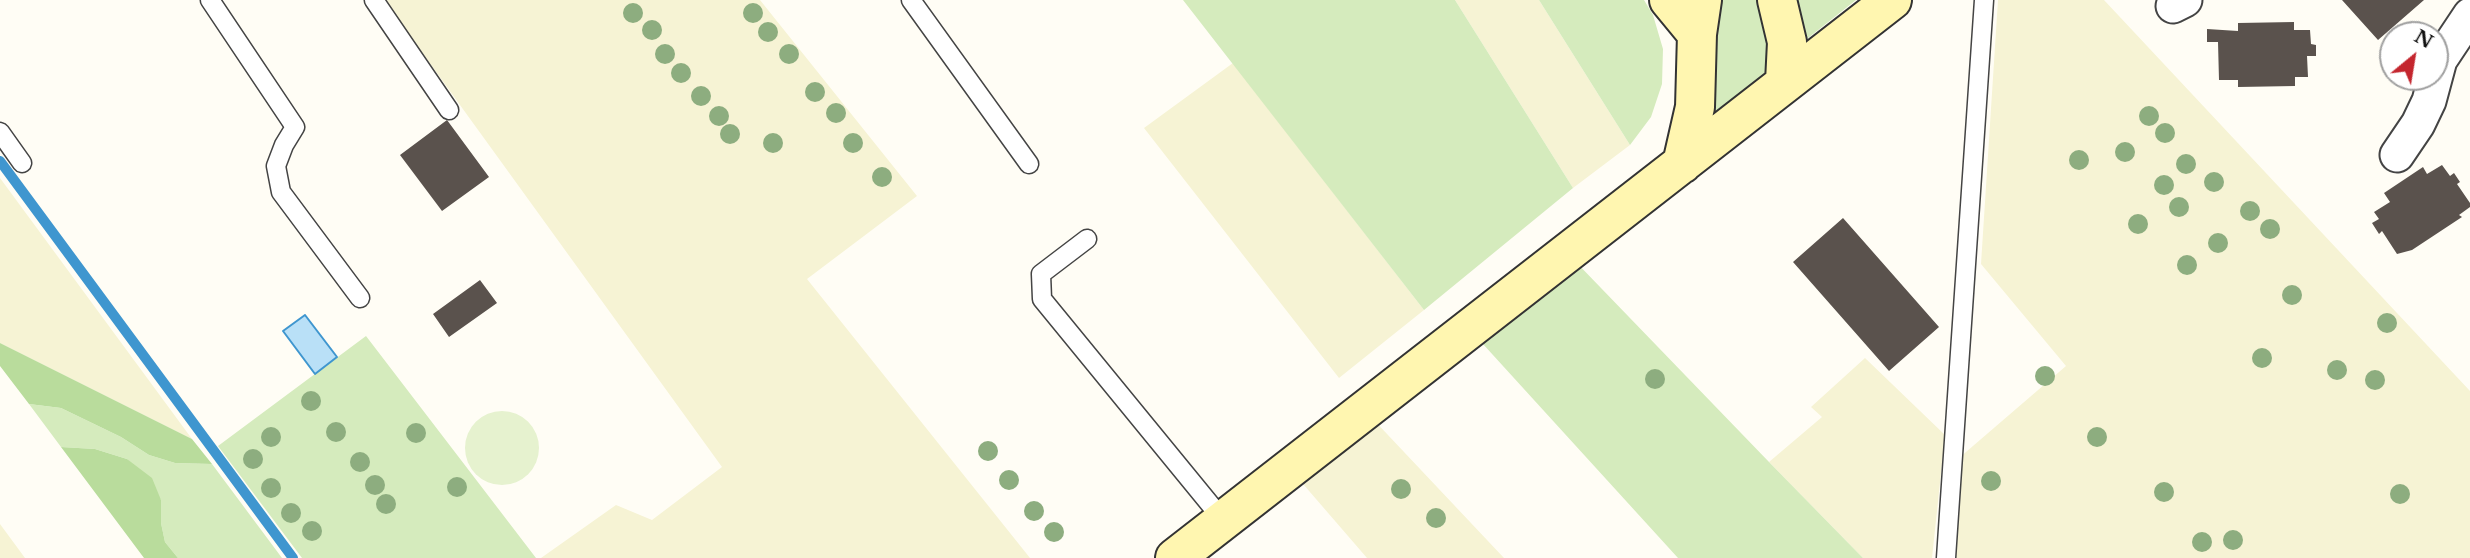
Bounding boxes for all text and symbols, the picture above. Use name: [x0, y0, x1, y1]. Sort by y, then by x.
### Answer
north arrow: [2379, 21, 2449, 91]
text: N: [2410, 25, 2437, 54]

